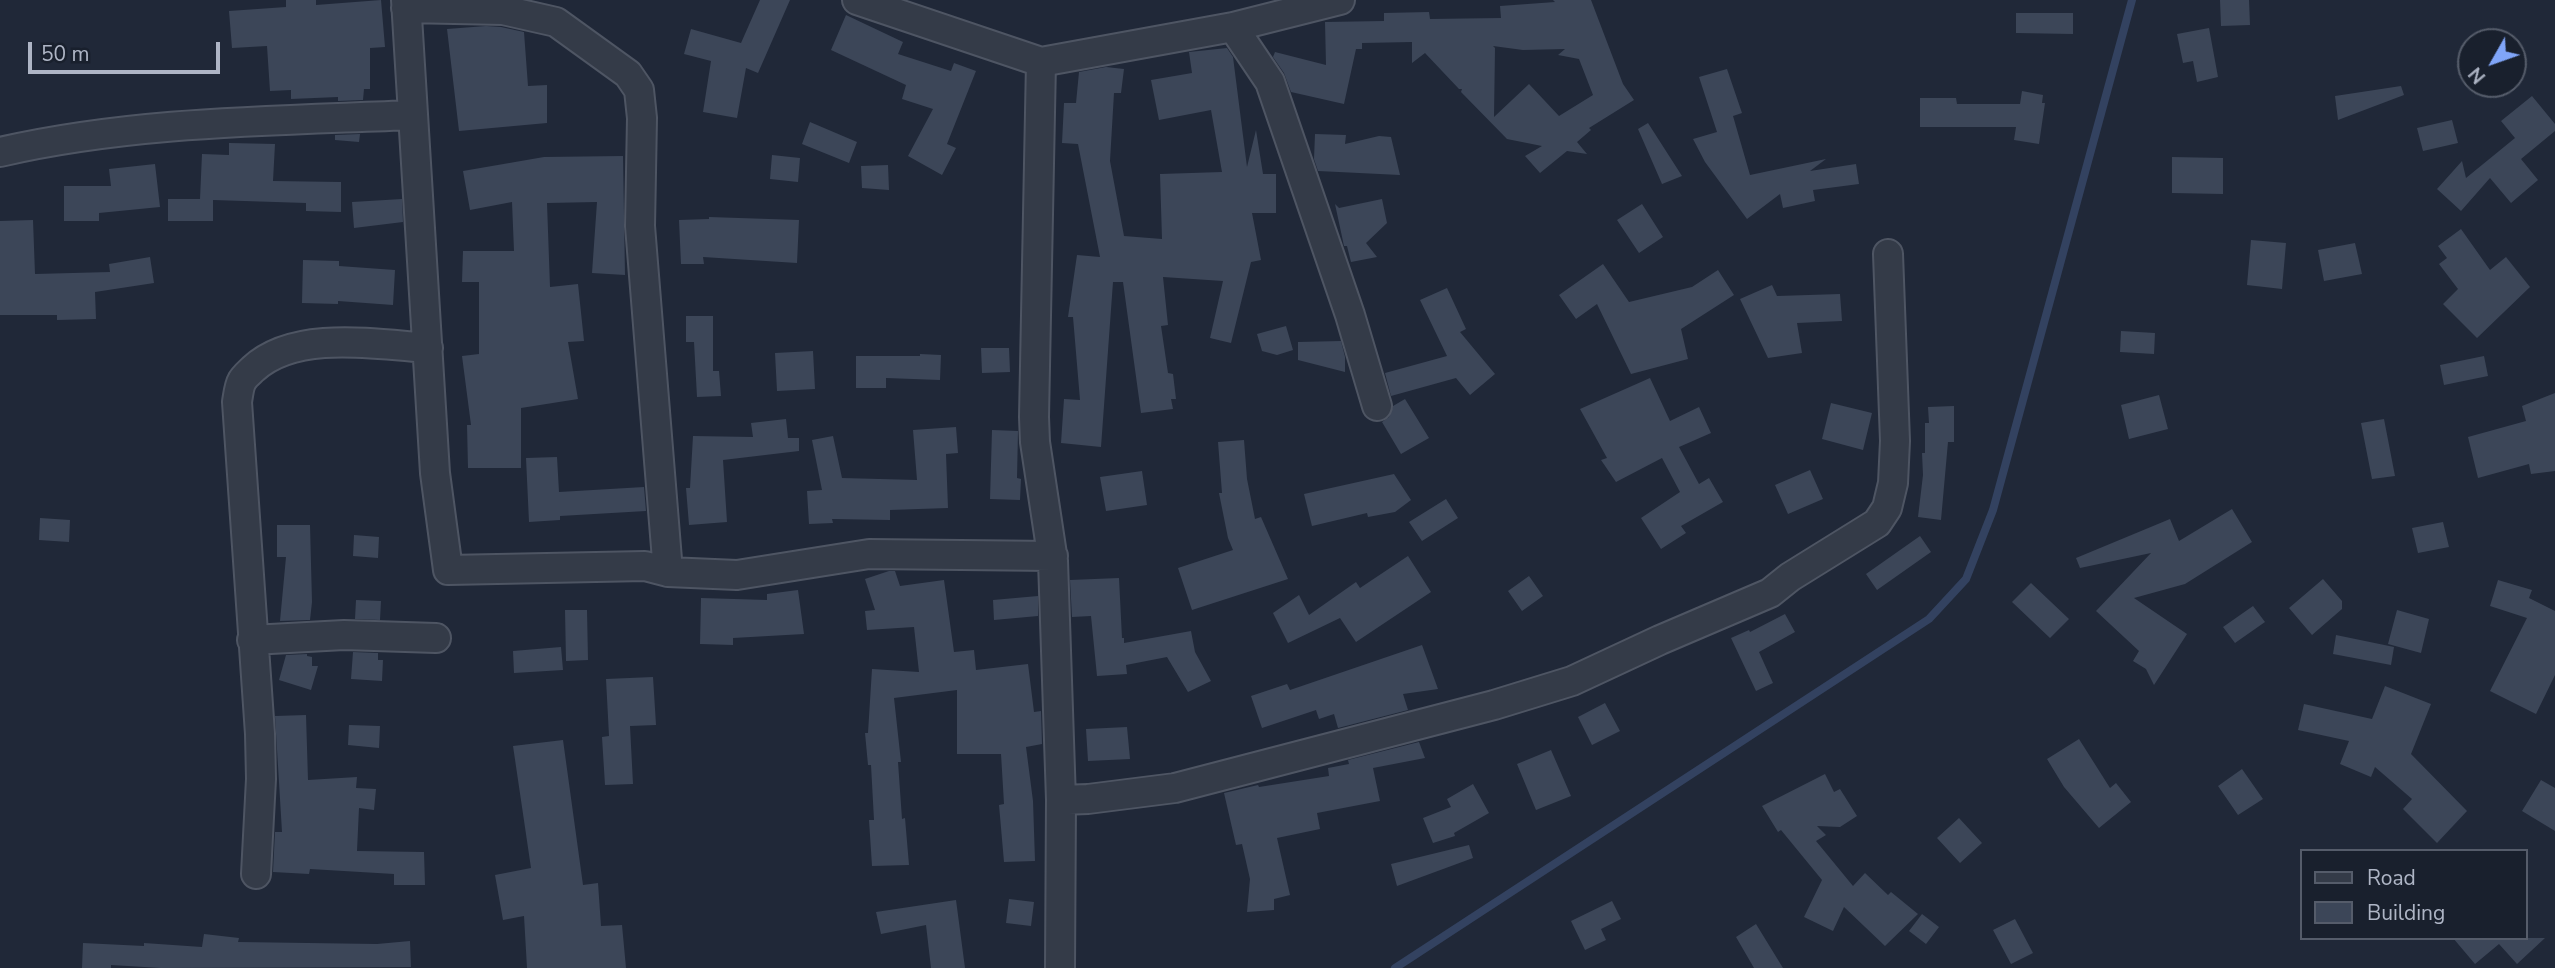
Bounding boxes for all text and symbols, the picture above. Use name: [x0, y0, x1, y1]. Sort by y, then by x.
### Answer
scale bar: [32, 28, 224, 72]
north arrow: [2457, 28, 2527, 98]
text: 50 m: [41, 40, 90, 68]
text: N: [2463, 61, 2492, 89]
legend: [2300, 849, 2527, 940]
text: Road: [2367, 864, 2416, 892]
text: Building: [2367, 899, 2445, 927]

